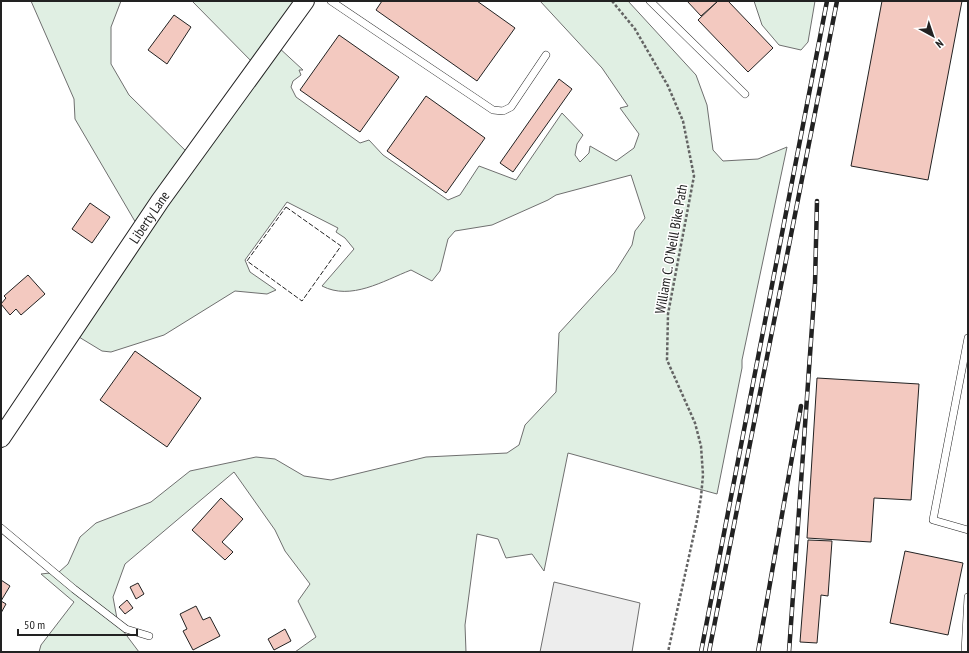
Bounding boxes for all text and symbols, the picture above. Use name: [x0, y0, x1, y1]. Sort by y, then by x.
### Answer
north arrow: [913, 16, 953, 56]
text: N: [933, 36, 946, 51]
street label: William C. O'Neill Bike Path: [651, 183, 691, 315]
street label: Liberty Lane: [125, 187, 174, 247]
scale bar: [18, 611, 137, 637]
text: 50 m: [24, 617, 45, 632]

